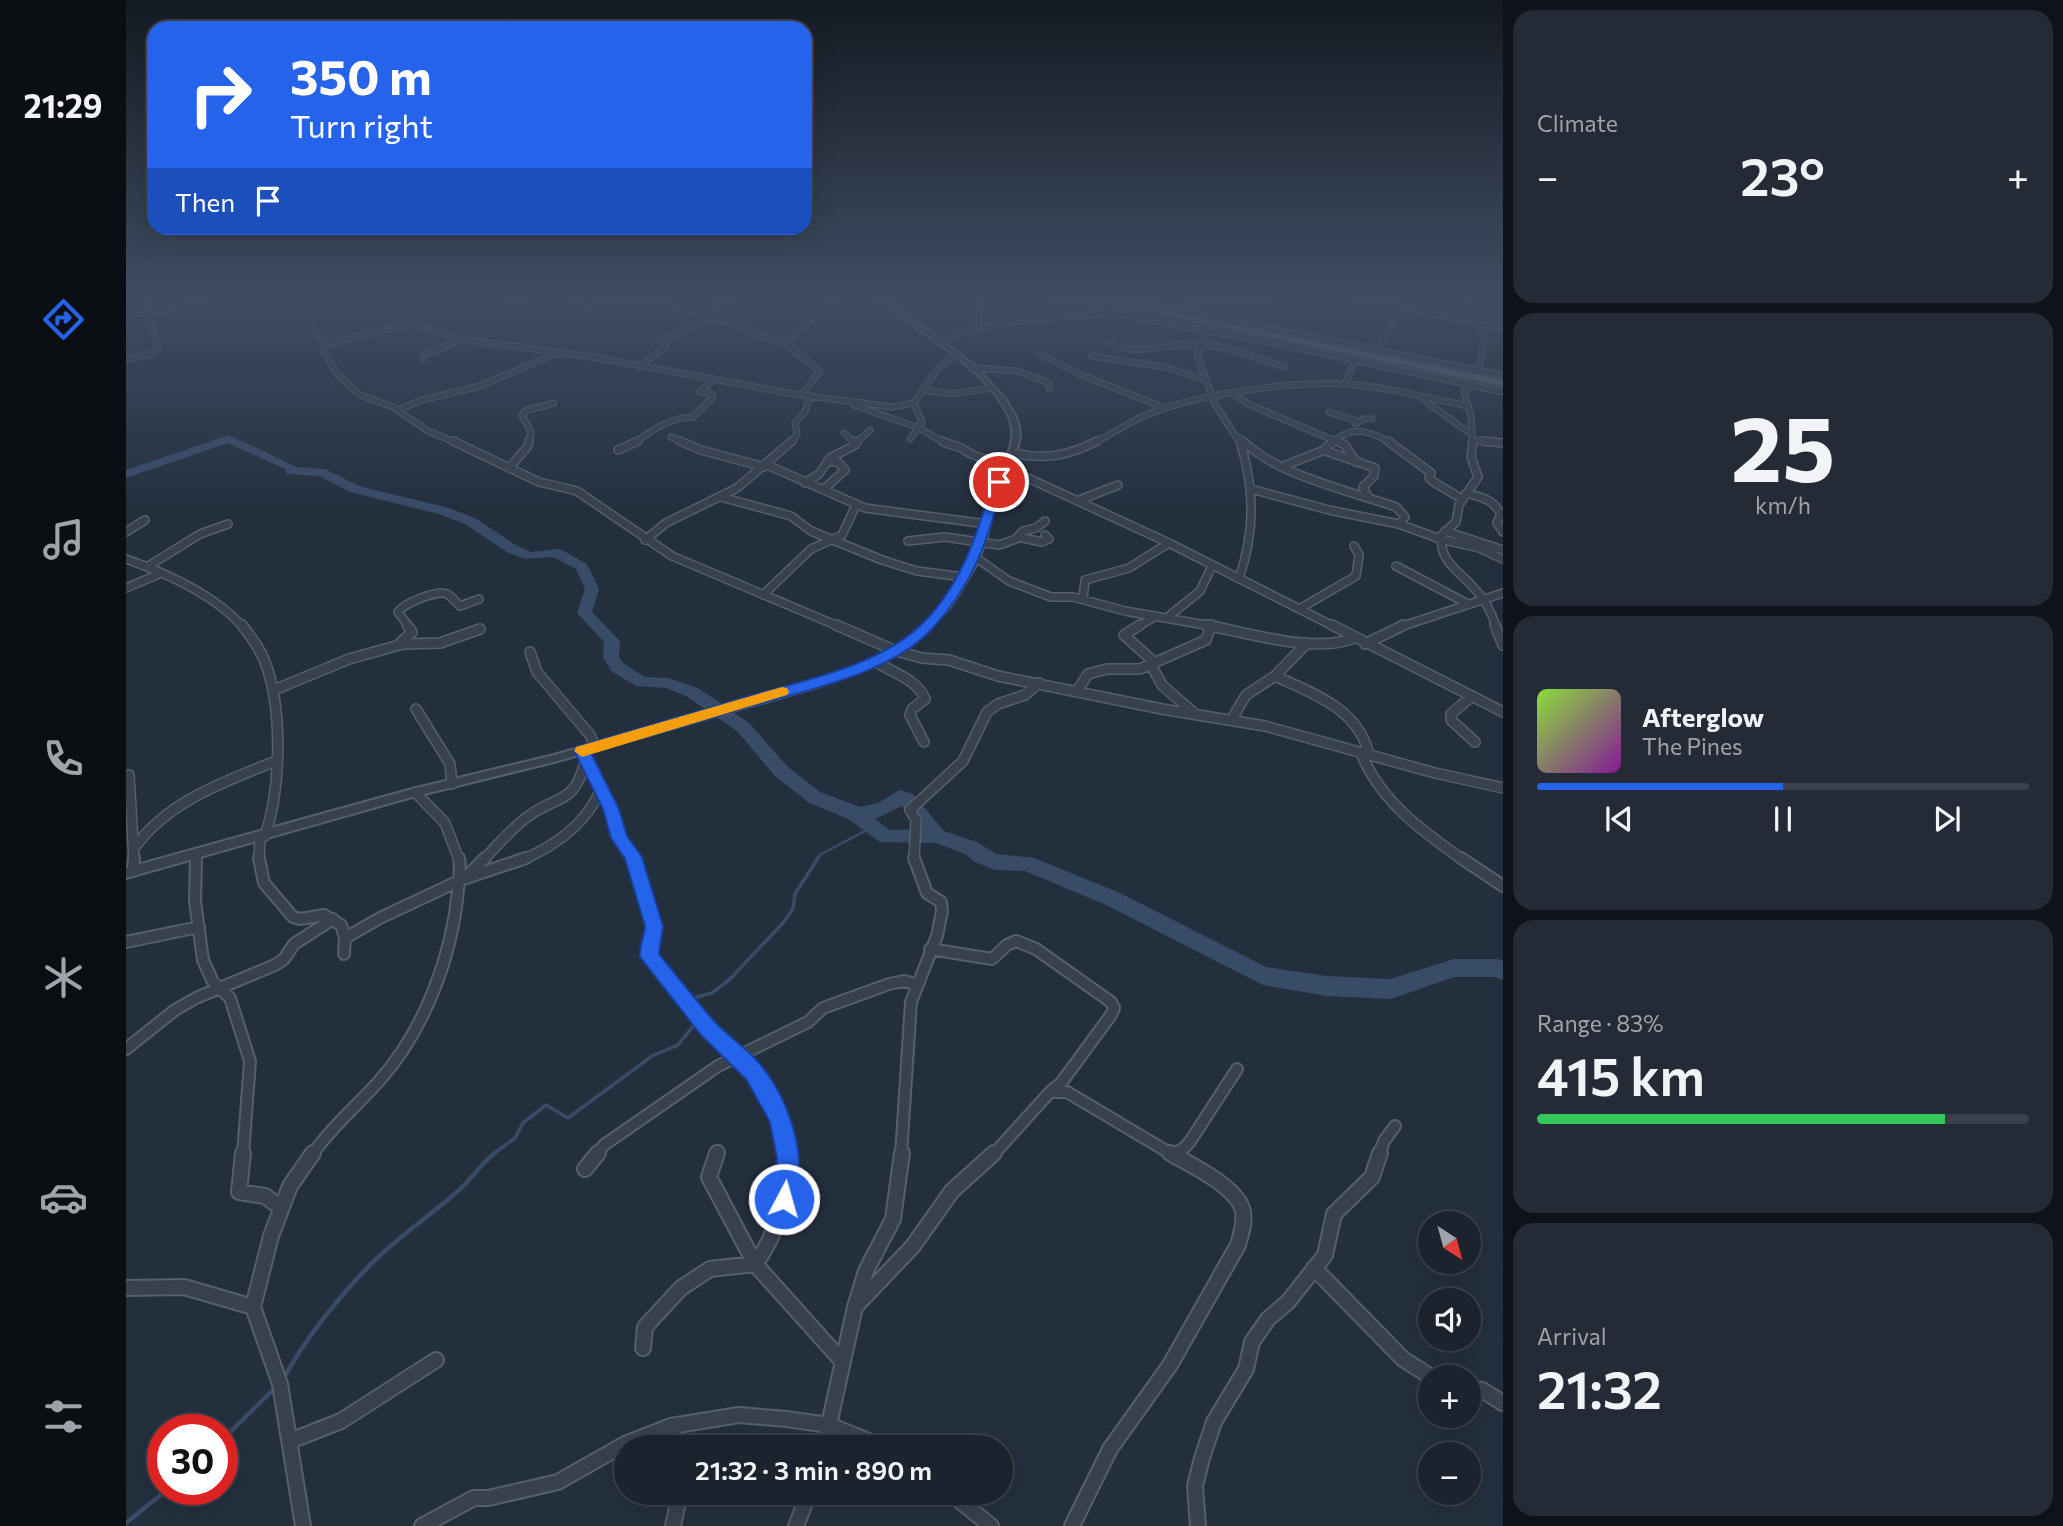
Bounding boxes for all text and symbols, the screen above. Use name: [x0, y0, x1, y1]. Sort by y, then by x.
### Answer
text: 350 m: [290, 45, 432, 105]
icon: right: [175, 49, 266, 140]
text: 21:29: [24, 85, 102, 125]
text: Turn right: [290, 105, 433, 145]
text: Climate: [1537, 109, 1618, 137]
text: 23°: [1740, 143, 1825, 207]
text: −: [1537, 152, 1559, 199]
text: +: [2007, 152, 2029, 199]
icon: arrive: [249, 182, 287, 220]
text: Then: [175, 186, 235, 217]
icon: directions: [39, 295, 88, 344]
text: 25: [1731, 389, 1835, 501]
pin: [969, 452, 1029, 512]
icon: arrive: [980, 463, 1018, 501]
text: km/h: [1755, 491, 1811, 519]
icon: music: [39, 515, 88, 564]
text: Afterglow: [1642, 701, 1764, 732]
text: The Pines: [1642, 732, 1743, 760]
icon: phone: [39, 734, 88, 783]
icon: previous: [1600, 800, 1638, 838]
icon: pause: [1764, 800, 1802, 838]
icon: next: [1928, 800, 1966, 838]
icon: climate: [39, 953, 88, 1002]
text: Range · 83%: [1537, 1009, 1663, 1037]
text: 415 km: [1537, 1043, 1705, 1107]
position arrow: [747, 1162, 821, 1236]
icon: car: [39, 1173, 88, 1222]
north arrow: [1418, 1211, 1480, 1274]
map controls: [1418, 1211, 1481, 1505]
button: sound: [1418, 1288, 1481, 1351]
text: Arrival: [1537, 1322, 1607, 1350]
text: 21:32: [1537, 1356, 1662, 1420]
button: +: [1418, 1365, 1481, 1428]
icon: filters: [39, 1392, 88, 1441]
speed limit sign: 30: [147, 1414, 238, 1505]
button: −: [1418, 1442, 1481, 1505]
text: 21:32 · 3 min · 890 m: [695, 1454, 932, 1485]

